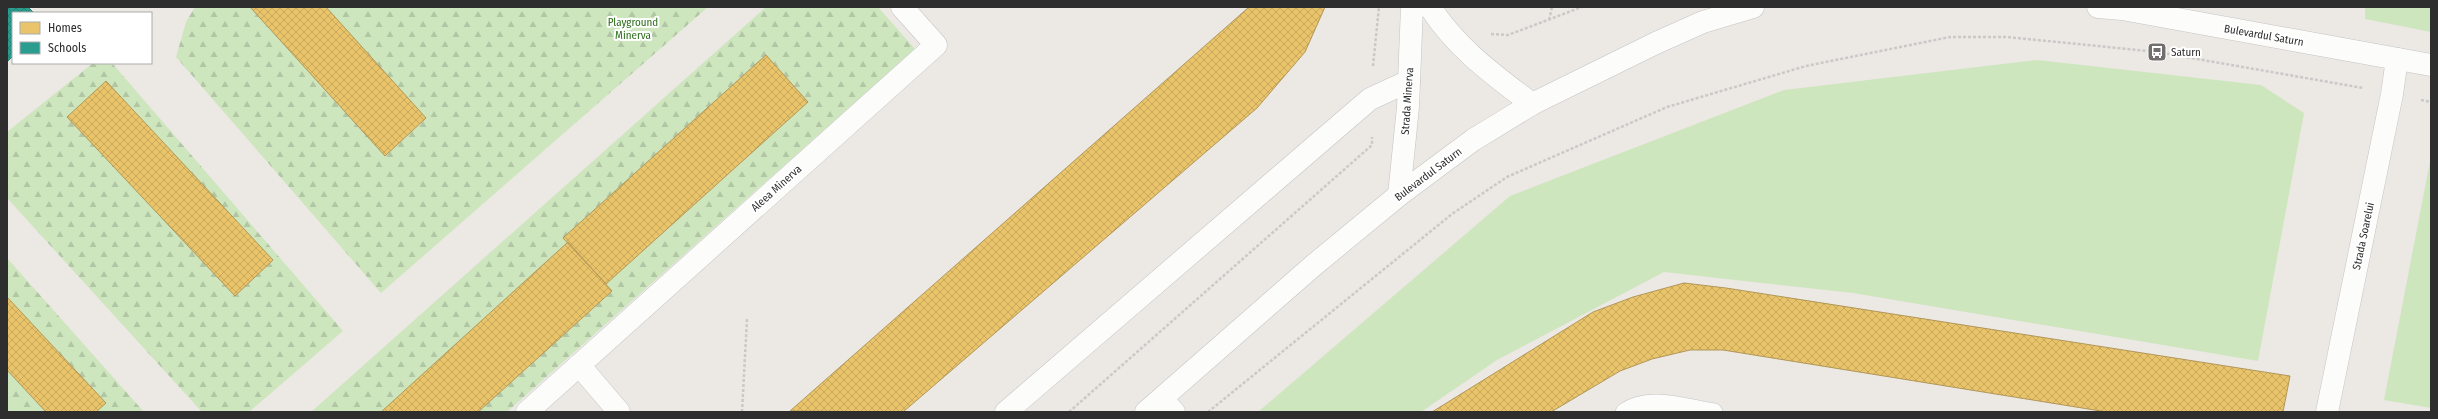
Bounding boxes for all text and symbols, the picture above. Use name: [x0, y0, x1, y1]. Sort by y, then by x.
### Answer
legend: [12, 12, 152, 64]
park label: Playground Minerva: [608, 16, 658, 42]
text: Homes: [48, 21, 82, 35]
street label: Bulevardul Saturn: [2223, 22, 2305, 49]
text: Schools: [48, 41, 86, 55]
bus stop icon: Saturn: [2146, 41, 2168, 63]
place label: Saturn: [2171, 46, 2201, 59]
street label: Strada Minerva: [1399, 67, 1416, 135]
street label: Bulevardul Saturn: [1392, 145, 1464, 204]
street label: Aleea Minerva: [749, 162, 804, 214]
street label: Strada Soarelui: [2350, 201, 2377, 271]

